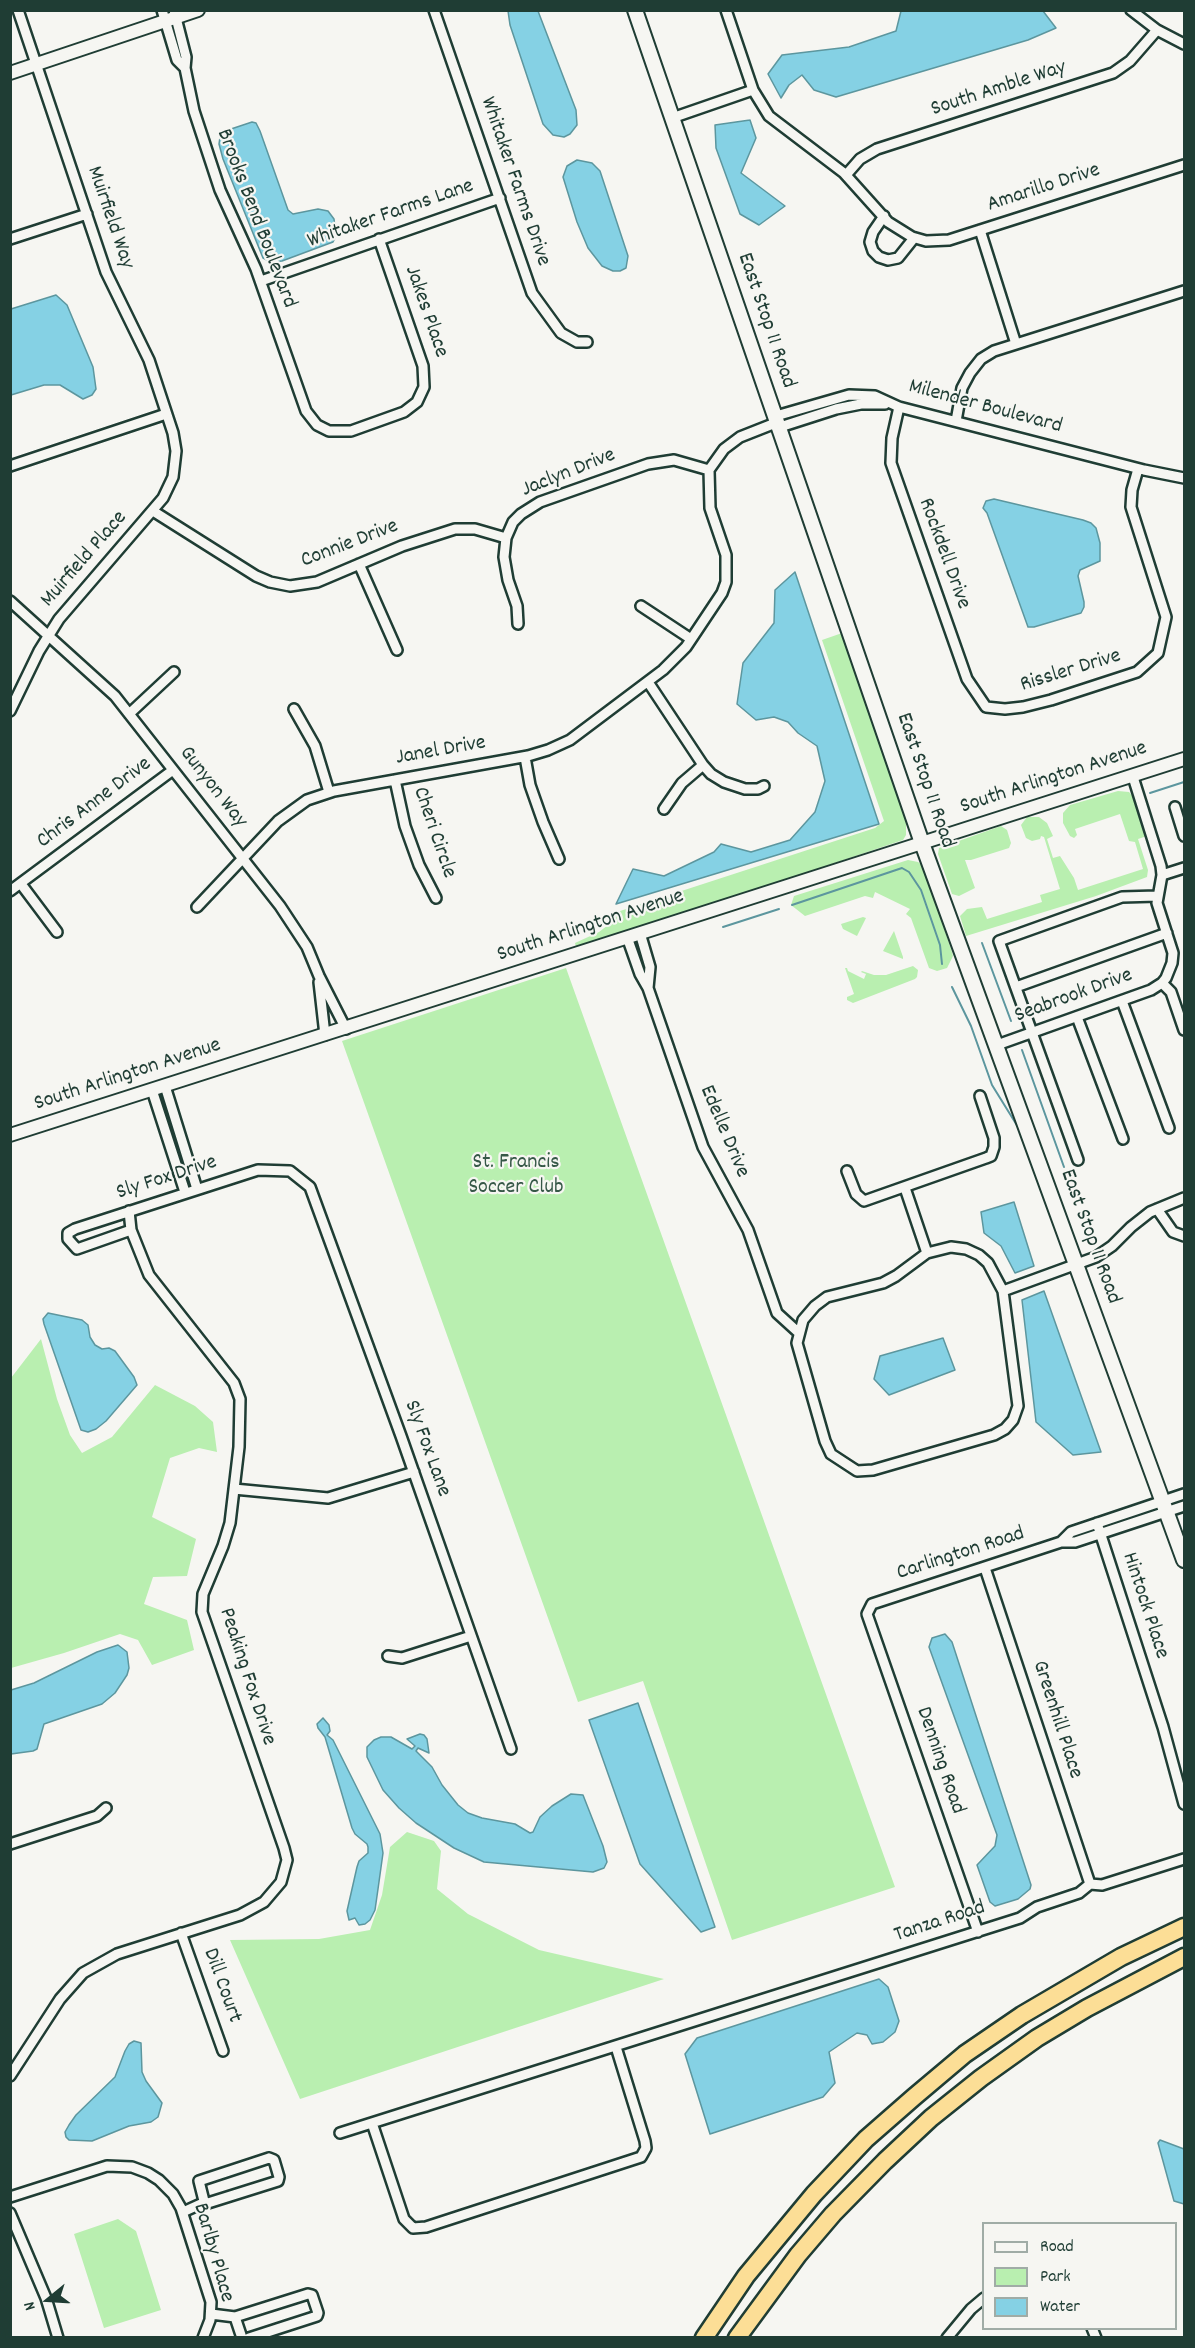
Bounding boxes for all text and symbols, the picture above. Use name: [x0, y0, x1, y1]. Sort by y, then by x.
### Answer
street label: South Amble Way: [928, 56, 1070, 124]
street label: Whitaker Farms Drive: [473, 94, 555, 270]
street label: Brooks Bend Boulevard: [209, 126, 301, 312]
street label: Amarillo Drive: [984, 158, 1104, 220]
street label: Muirfield Way: [79, 163, 139, 273]
street label: Whitaker Farms Lane: [304, 174, 478, 256]
street label: East Stop 11 Road: [730, 250, 800, 392]
street label: Jakes Place: [397, 263, 453, 361]
street label: Milender Boulevard: [905, 375, 1065, 441]
street label: Jaclyn Drive: [518, 443, 620, 505]
street label: Rockdell Drive: [911, 495, 975, 613]
street label: Muirfield Place: [36, 506, 134, 614]
street label: Connie Drive: [298, 514, 402, 576]
street label: Rissler Drive: [1018, 644, 1124, 700]
street label: East Stop 11 Road: [889, 710, 959, 852]
street label: Janel Drive: [394, 731, 488, 773]
street label: South Arlington Avenue: [957, 736, 1151, 822]
street label: Gunyon Way: [172, 742, 252, 834]
street label: Chris Anne Drive: [32, 752, 158, 856]
street label: Cheri Circle: [405, 784, 461, 882]
street label: South Arlington Avenue: [494, 884, 688, 970]
street label: Seabrook Drive: [1011, 963, 1137, 1031]
street label: South Arlington Avenue: [31, 1033, 225, 1119]
street label: Edelle Drive: [692, 1082, 754, 1182]
street label: Sly Fox Drive: [113, 1150, 221, 1208]
park label: St. Francis Soccer Club: [468, 1151, 564, 1202]
street label: East Stop 11 Road: [1052, 1166, 1126, 1308]
street label: Sly Fox Lane: [396, 1397, 456, 1501]
street label: Carlington Road: [894, 1522, 1028, 1588]
street label: Hintock Place: [1114, 1549, 1174, 1663]
street label: Peaking Fox Drive: [211, 1605, 281, 1749]
street label: Greenhill Place: [1025, 1658, 1087, 1782]
street label: Denning Road: [908, 1704, 970, 1818]
street label: Tanza Road: [891, 1896, 989, 1950]
street label: Dill Court: [195, 1945, 247, 2027]
street label: Barlby Place: [185, 2200, 239, 2306]
legend: [982, 2222, 1177, 2330]
text: Road: [1040, 2235, 1074, 2260]
text: Park: [1040, 2265, 1071, 2290]
north arrow: [18, 2270, 78, 2330]
text: Water: [1040, 2295, 1080, 2320]
text: N: [18, 2298, 43, 2313]

